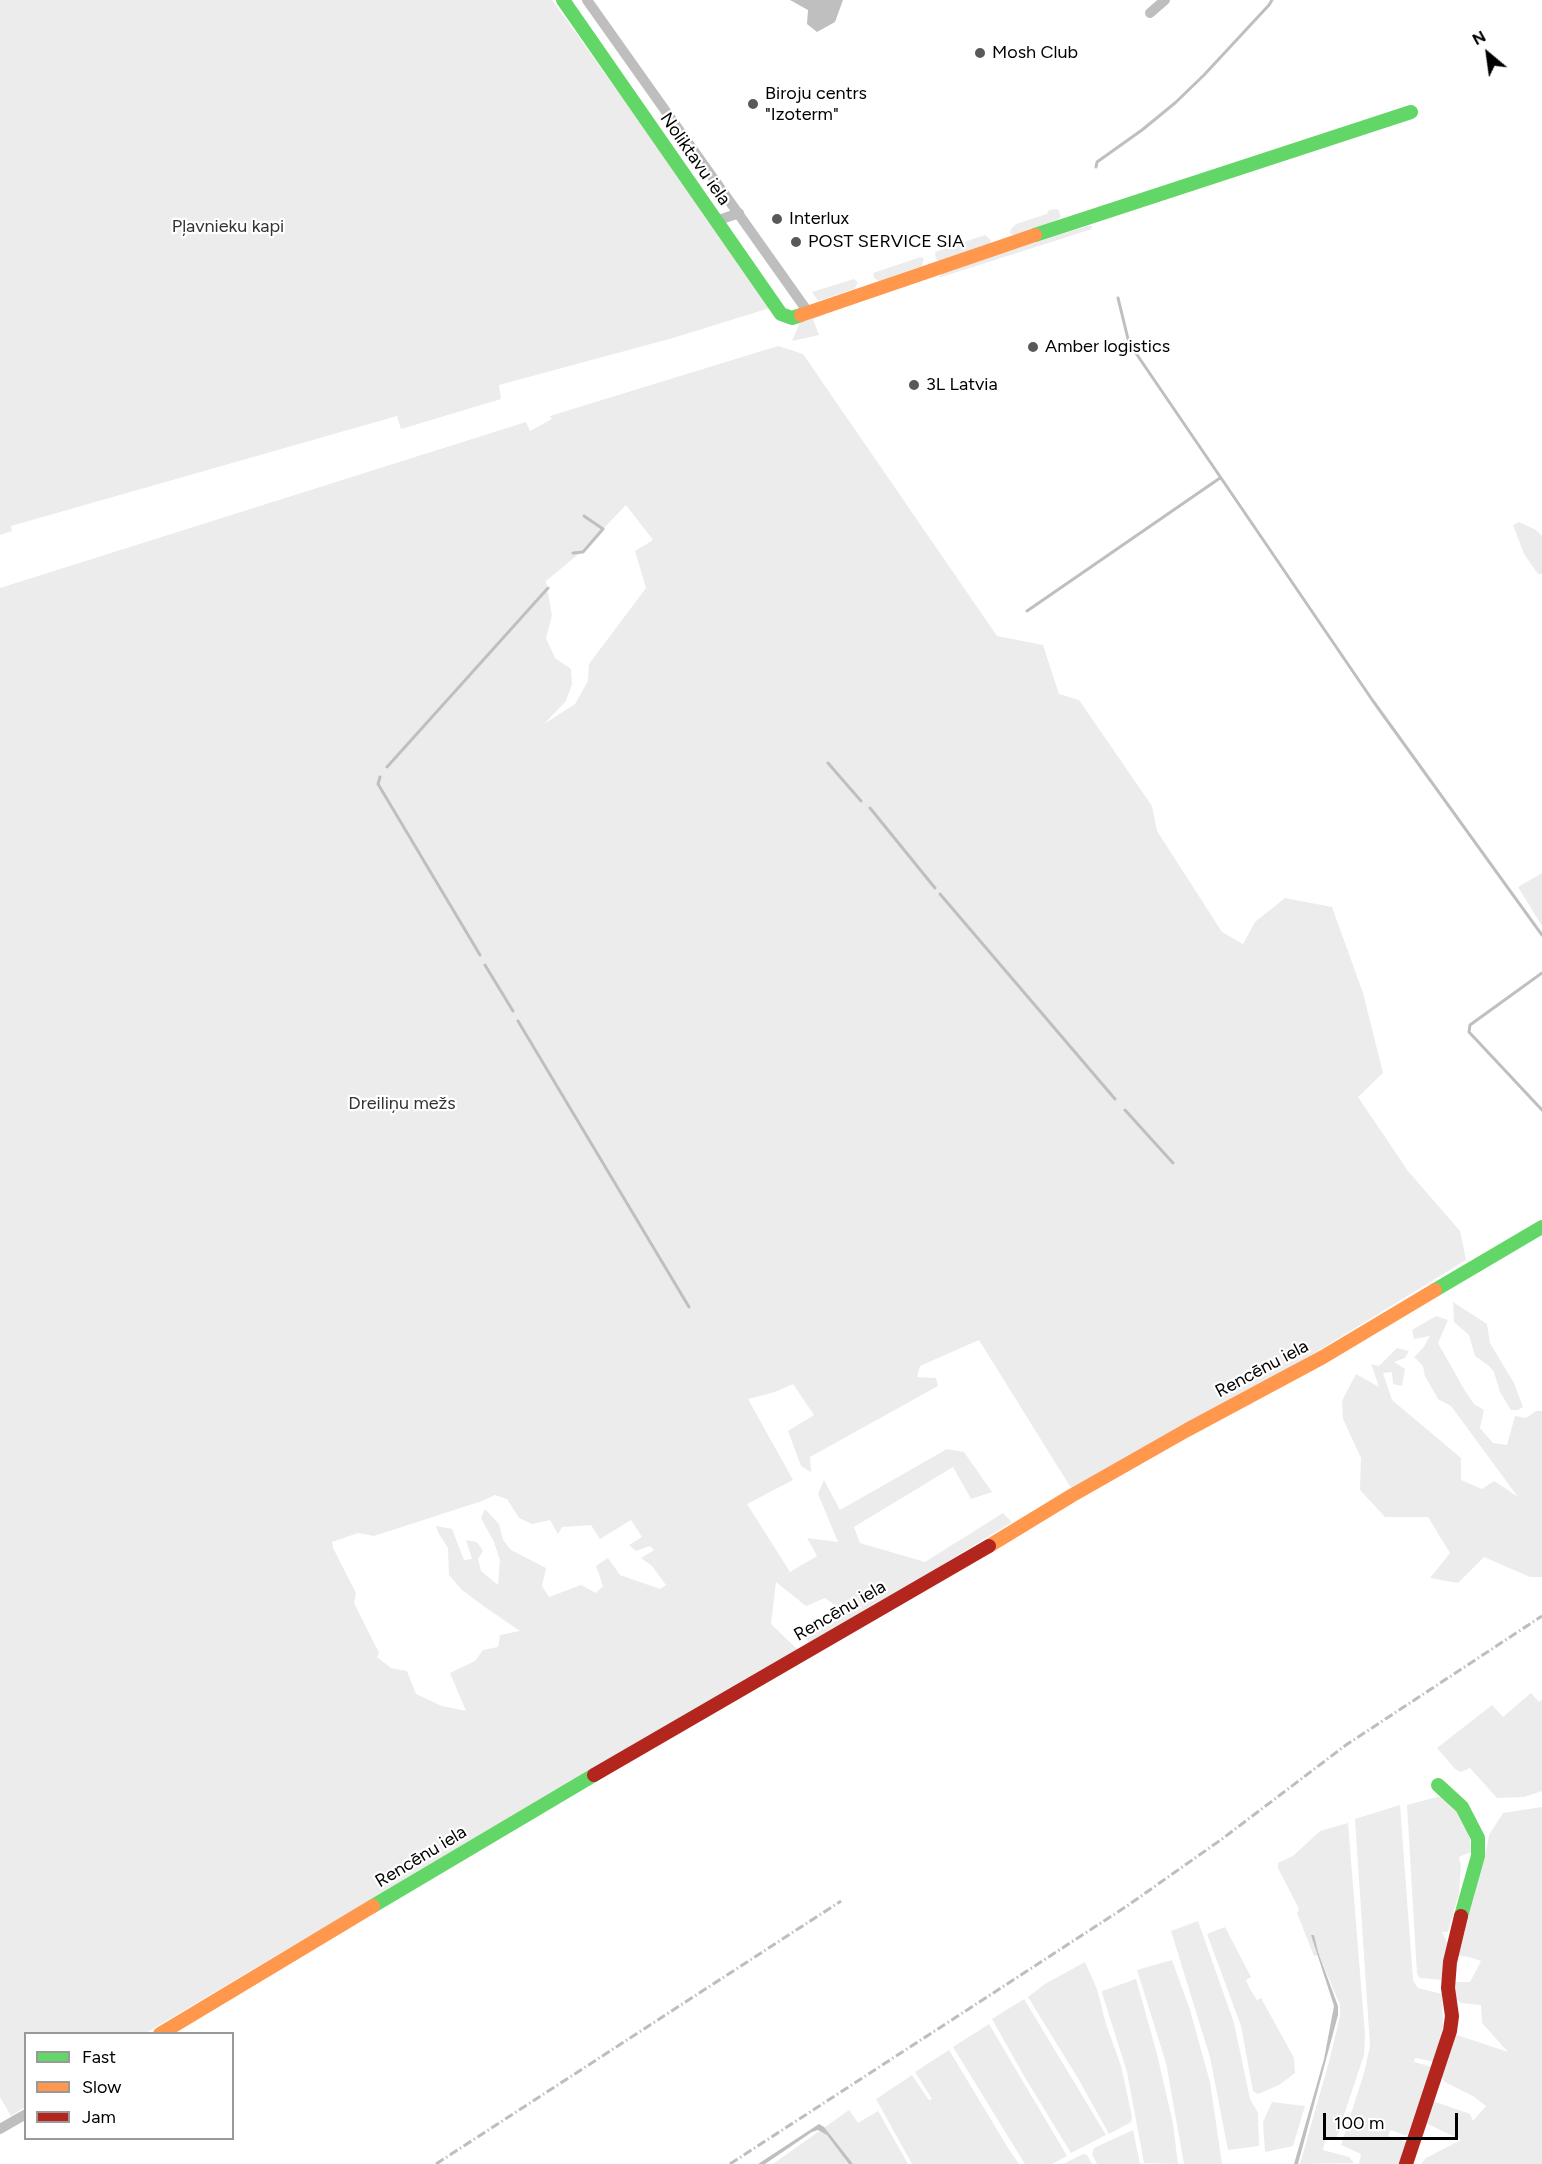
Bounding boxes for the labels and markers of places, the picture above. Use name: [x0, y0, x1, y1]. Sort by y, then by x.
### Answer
place label: Mosh Club: [992, 42, 1078, 64]
marker: Mosh Club: [973, 46, 987, 60]
place label: Biroju centrs "Izoterm": [765, 83, 867, 125]
marker: Biroju centrs "Izoterm": [746, 97, 760, 111]
place label: Interlux: [789, 208, 849, 230]
marker: Interlux: [770, 212, 784, 226]
place label: POST SERVICE SIA: [808, 231, 964, 253]
marker: POST SERVICE SIA: [789, 235, 803, 249]
place label: Amber logistics: [1045, 336, 1170, 358]
marker: Amber logistics: [1026, 340, 1040, 354]
place label: 3L Latvia: [926, 374, 998, 396]
marker: 3L Latvia: [907, 378, 921, 392]

